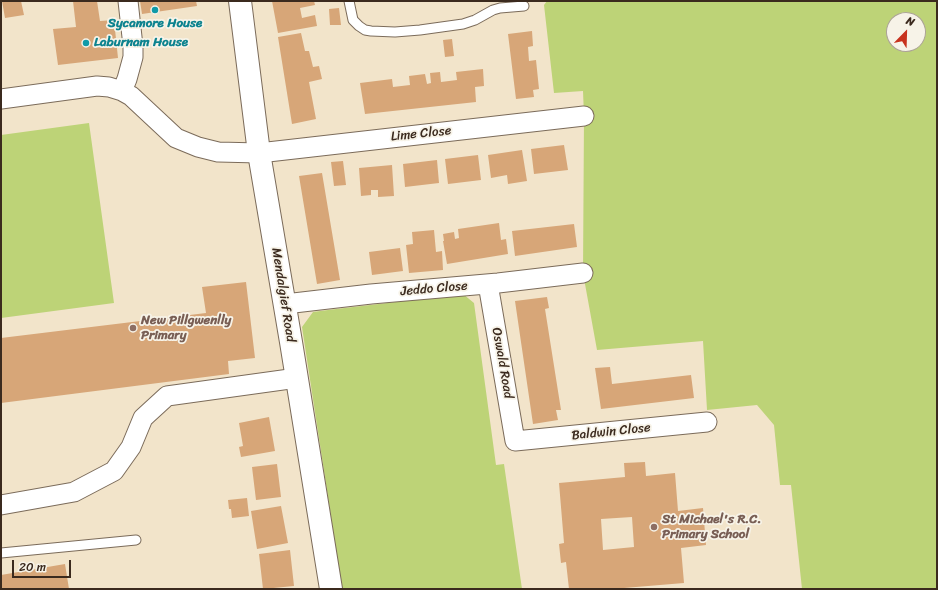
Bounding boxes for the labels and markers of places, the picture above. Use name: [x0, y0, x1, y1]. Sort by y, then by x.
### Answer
marker: Sycamore House: [150, 5, 160, 15]
place label: Sycamore House: [108, 16, 202, 32]
place label: Laburnam House: [94, 35, 188, 51]
marker: Laburnam House: [81, 38, 91, 48]
place label: New Pillgwenlly Primary: [141, 313, 231, 344]
marker: New Pillgwenlly Primary: [128, 323, 138, 333]
place label: St Michael's R.C. Primary School: [662, 512, 761, 543]
marker: St Michael's R.C. Primary School: [649, 522, 659, 532]

